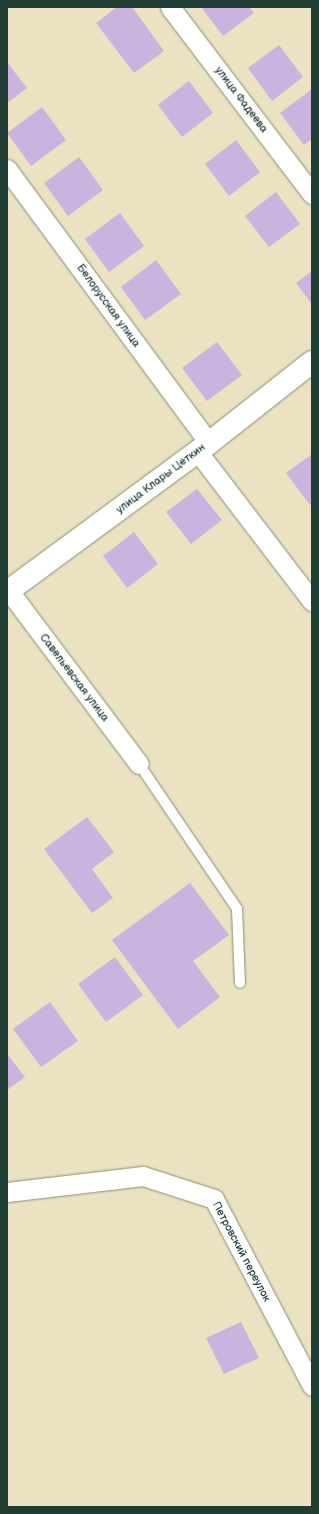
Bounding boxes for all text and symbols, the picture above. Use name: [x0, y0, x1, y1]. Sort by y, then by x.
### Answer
street label: улица Фадеева: [212, 64, 270, 136]
street label: Белорусская улица: [73, 262, 143, 350]
street label: улица Клары Цеткин: [114, 441, 208, 517]
street label: Савельевская улица: [37, 632, 111, 724]
street label: Петровский переулок: [209, 1200, 273, 1304]

